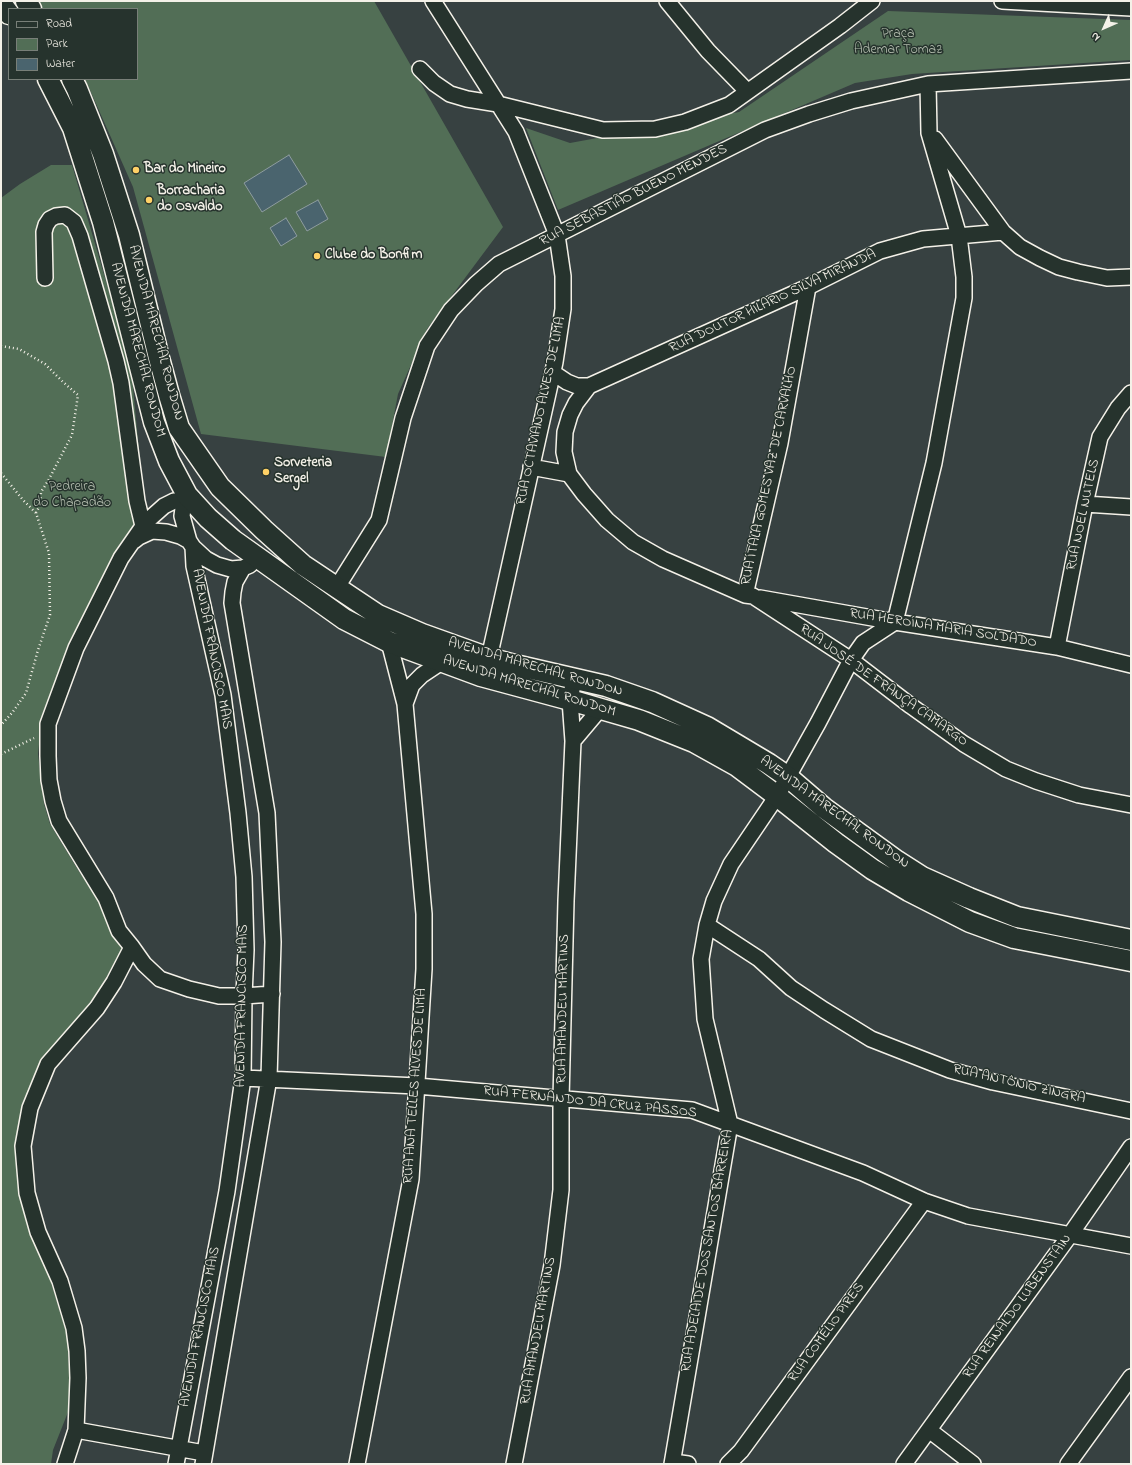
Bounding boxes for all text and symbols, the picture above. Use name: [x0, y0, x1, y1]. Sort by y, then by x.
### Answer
legend: [8, 8, 138, 80]
north arrow: [1084, 8, 1124, 48]
text: Road: [46, 15, 72, 33]
park label: Praça Ademar Tomaz: [854, 27, 942, 60]
text: N: [1087, 28, 1104, 45]
text: Park: [46, 35, 68, 53]
text: Water: [46, 55, 75, 73]
street label: RUA SEBASTIÃO BUENO MENDES: [537, 141, 731, 251]
place label: Bar do Mineiro: [144, 162, 226, 178]
marker: Bar do Mineiro: [131, 165, 141, 175]
place label: Borracharia do Osvaldo: [157, 184, 225, 216]
marker: Borracharia do Osvaldo: [144, 195, 154, 205]
street label: AVENIDA MARECHAL RONDON: [123, 244, 187, 422]
street label: RUA DOUTOR HILARIO SILVA MIRANDA: [667, 247, 879, 357]
place label: Clube do Bonfim: [325, 248, 422, 264]
marker: Clube do Bonfim: [312, 251, 322, 261]
street label: AVENIDA MARECHAL RONDOM: [106, 261, 168, 439]
street label: RUA OCTAVIANO ALVES DE LIMA: [514, 315, 570, 507]
street label: RUA ÍTALA GOMES VAZ DE CARVALHO: [739, 365, 801, 587]
place label: Sorveteria Sergel: [274, 456, 332, 488]
street label: RUA NOEL NUTELS: [1064, 458, 1104, 572]
marker: Sorveteria Sergel: [261, 467, 271, 477]
park label: Pedreira do Chapadão: [33, 480, 111, 512]
street label: AVENIDA FRANCISCO MAIS: [187, 567, 235, 731]
street label: RUA HEROÍNA MARIA SOLDADO: [848, 606, 1038, 652]
street label: RUA JOSÉ DE FRANÇA CAMARGO: [796, 621, 970, 751]
street label: AVENIDA MARECHAL RONDON: [446, 635, 624, 701]
street label: AVENIDA MARECHAL RONDOM: [441, 653, 617, 721]
street label: AVENIDA MARECHAL RONDON: [756, 753, 912, 873]
street label: AVENIDA FRANCISCO MAIS: [233, 924, 253, 1088]
street label: RUA AMANDEU MARTINS: [554, 934, 574, 1084]
street label: RUA ANA TELLES ALVES DE LIMA: [401, 988, 431, 1184]
street label: RUA ANTÔNIO ZINGRA: [951, 1062, 1087, 1108]
street label: RUA FERNANDO DA CRUZ PASSOS: [482, 1083, 698, 1123]
street label: RUA ADELAIDE DOS SANTOS BARREIRA: [678, 1128, 738, 1374]
street label: RUA REINALDO LUBENSTAIN: [960, 1232, 1076, 1382]
street label: AVENIDA FRANCISCO MAIS: [177, 1245, 225, 1409]
street label: RUA AMANDEU MARTINS: [518, 1256, 560, 1406]
street label: RUA COMÉLIO PIRES: [785, 1280, 869, 1386]

